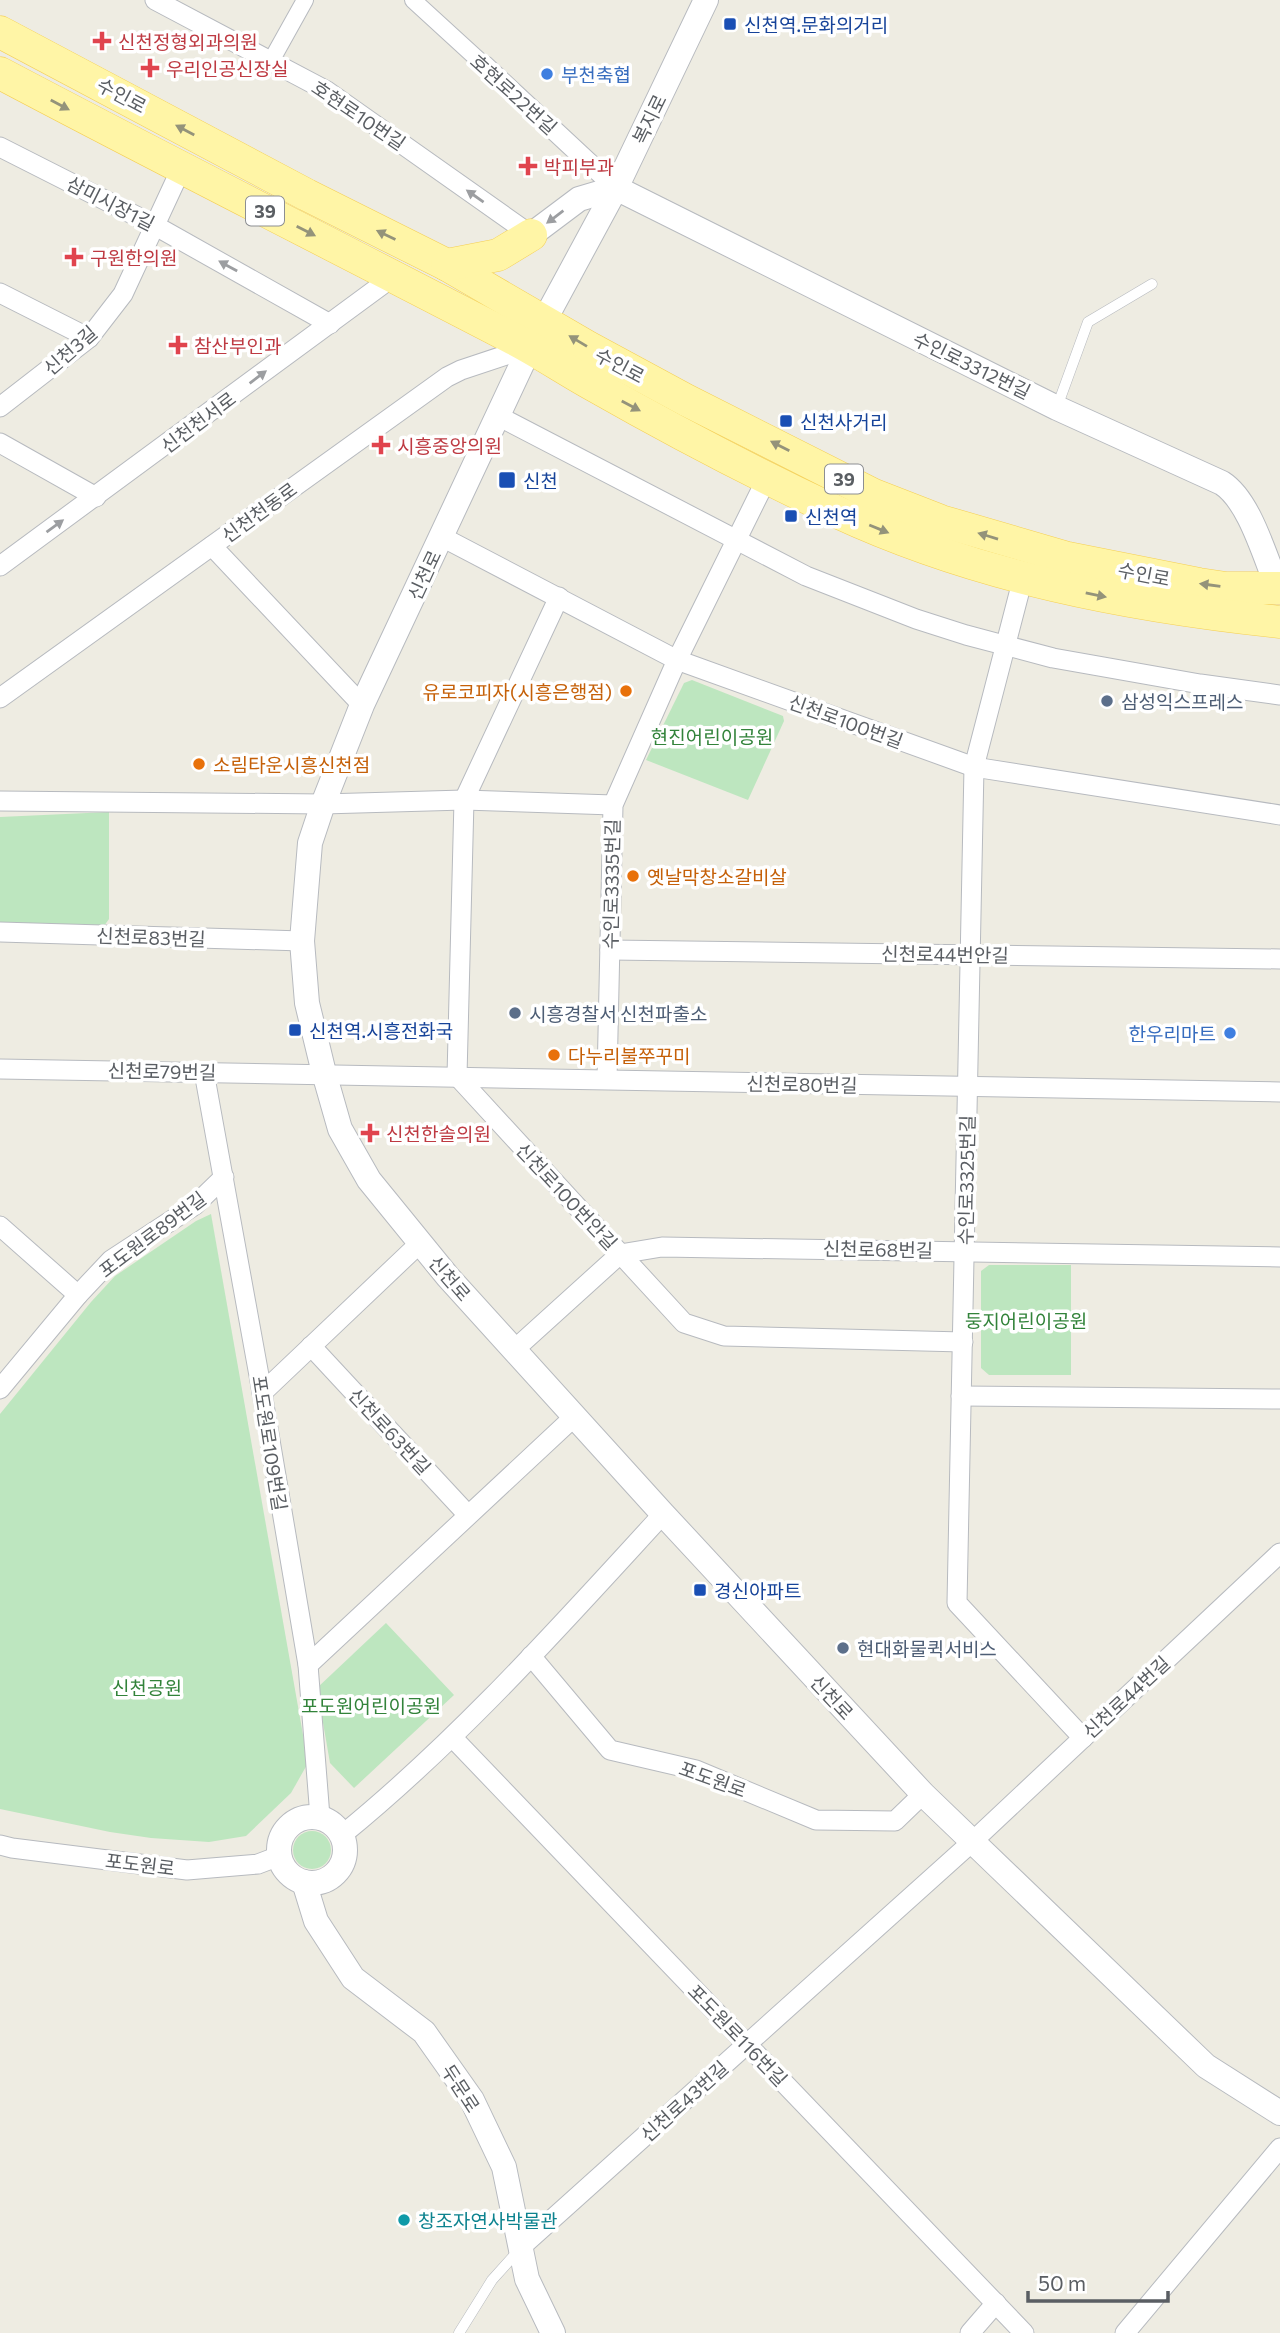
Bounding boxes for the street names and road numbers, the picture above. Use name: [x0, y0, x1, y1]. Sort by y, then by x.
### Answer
street label: 호현로22번길: [466, 49, 562, 139]
street label: 수인로: [93, 73, 151, 117]
street label: 호현로10번길: [308, 75, 410, 155]
street label: 복지로: [627, 90, 671, 148]
street label: 삼미시장1길: [63, 171, 159, 235]
road number: 39: [246, 196, 284, 226]
street label: 신천3길: [39, 321, 101, 379]
street label: 수인로3312번길: [910, 327, 1034, 403]
street label: 수인로: [591, 343, 649, 387]
street label: 신천천서로: [156, 387, 240, 457]
road number: 39: [825, 464, 863, 494]
street label: 신천천동로: [217, 477, 301, 547]
street label: 신천로: [402, 546, 446, 604]
street label: 수인로: [1116, 558, 1172, 590]
street label: 신천로100번길: [786, 690, 906, 752]
street label: 수인로3335번길: [598, 818, 624, 950]
street label: 신천로83번길: [96, 924, 206, 950]
street label: 신천로44번안길: [881, 941, 1009, 967]
street label: 신천로79번길: [107, 1059, 217, 1083]
street label: 신천로80번길: [746, 1072, 858, 1096]
street label: 수인로3325번길: [953, 1115, 979, 1245]
street label: 신천로100번안길: [512, 1138, 622, 1254]
street label: 포도원로89번길: [94, 1186, 210, 1282]
street label: 신천로68번길: [823, 1237, 933, 1261]
street label: 신천로: [424, 1251, 476, 1305]
street label: 포도원로109번길: [248, 1374, 292, 1512]
street label: 신천로63번길: [344, 1383, 436, 1479]
street label: 신천로44번길: [1078, 1651, 1174, 1743]
street label: 신천로: [806, 1670, 858, 1724]
street label: 포도원로: [676, 1756, 750, 1802]
street label: 포도원로: [104, 1848, 176, 1880]
street label: 포도원로116번길: [684, 1979, 792, 2091]
street label: 신천로43번길: [636, 2056, 732, 2146]
street label: 두문로: [437, 2060, 485, 2116]

